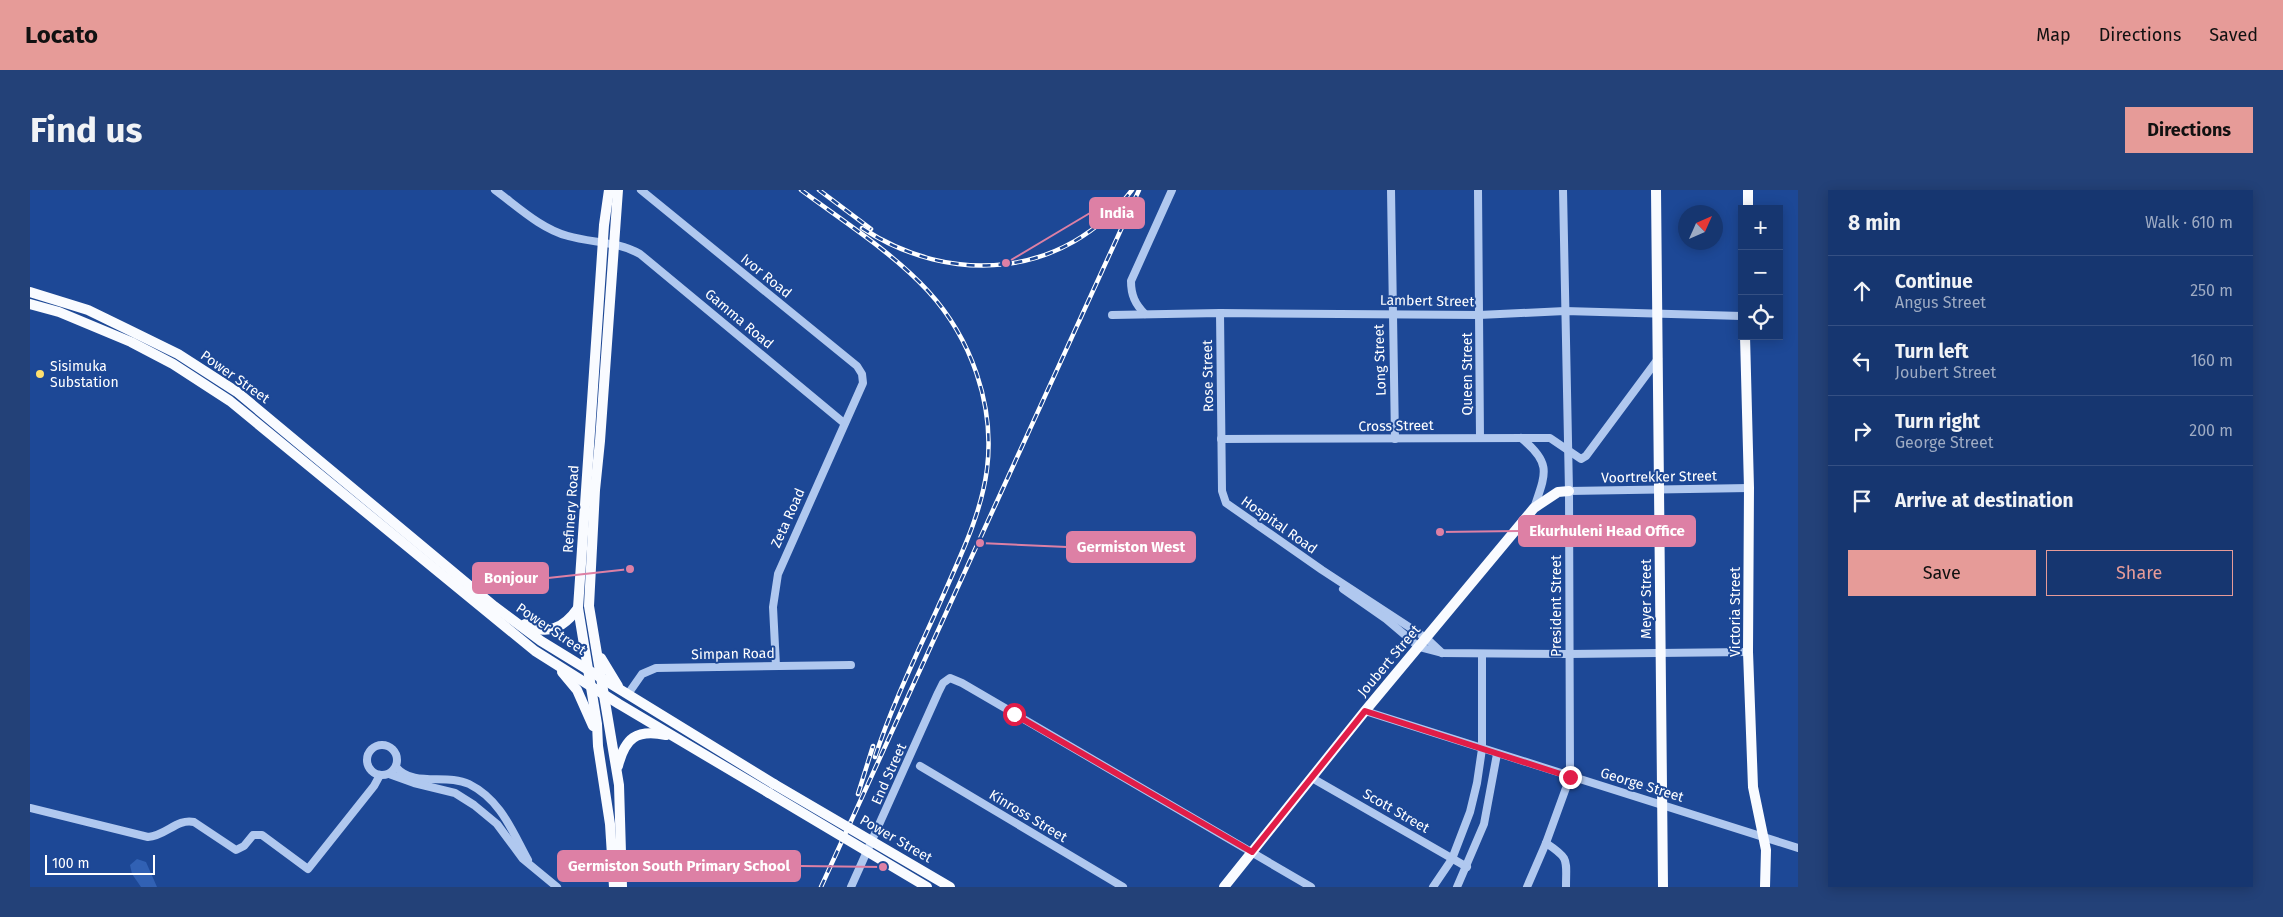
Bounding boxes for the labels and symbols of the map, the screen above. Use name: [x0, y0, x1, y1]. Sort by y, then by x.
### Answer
callout: India: [1090, 198, 1144, 228]
text: India: [1100, 204, 1134, 222]
north arrow: [1678, 205, 1723, 250]
street label: Ivor Road: [737, 250, 795, 302]
street label: Gamma Road: [701, 285, 777, 353]
street label: Lambert Street: [1380, 292, 1475, 310]
street label: Long Street: [1370, 323, 1390, 396]
street label: Queen Street: [1459, 332, 1476, 415]
street label: Rose Street: [1199, 339, 1217, 412]
street label: Power Street: [197, 347, 274, 408]
place label: Sisimuka Substation: [50, 358, 119, 391]
marker: Sisimuka Substation: [34, 368, 46, 380]
street label: Cross Street: [1358, 417, 1435, 435]
street label: Refinery Road: [559, 464, 583, 554]
street label: Voortrekker Street: [1601, 467, 1718, 487]
street label: Zeta Road: [767, 486, 809, 550]
street label: Hospital Road: [1238, 493, 1320, 557]
callout: Ekurhuleni Head Office: [1519, 516, 1695, 546]
text: Ekurhuleni Head Office: [1529, 522, 1685, 540]
callout: Germiston West: [1067, 532, 1195, 562]
text: Germiston West: [1077, 538, 1185, 556]
street label: President Street: [1548, 554, 1565, 657]
street label: Meyer Street: [1638, 558, 1655, 639]
callout: Bonjour: [473, 563, 548, 593]
street label: Victoria Street: [1727, 566, 1744, 657]
text: Bonjour: [484, 569, 539, 587]
street label: Power Street: [513, 599, 590, 659]
street label: Joubert Street: [1354, 621, 1425, 700]
street label: Simpan Road: [691, 645, 775, 663]
route start: [1003, 703, 1026, 726]
street label: End Street: [868, 740, 910, 807]
street label: George Street: [1598, 764, 1687, 806]
route end: [1559, 766, 1582, 789]
street label: Scott Street: [1360, 785, 1433, 837]
street label: Kinross Street: [986, 786, 1071, 846]
street label: Power Street: [857, 811, 936, 867]
callout: Germiston South Primary School: [558, 851, 800, 881]
scale bar: [45, 852, 155, 875]
text: Germiston South Primary School: [568, 857, 791, 875]

